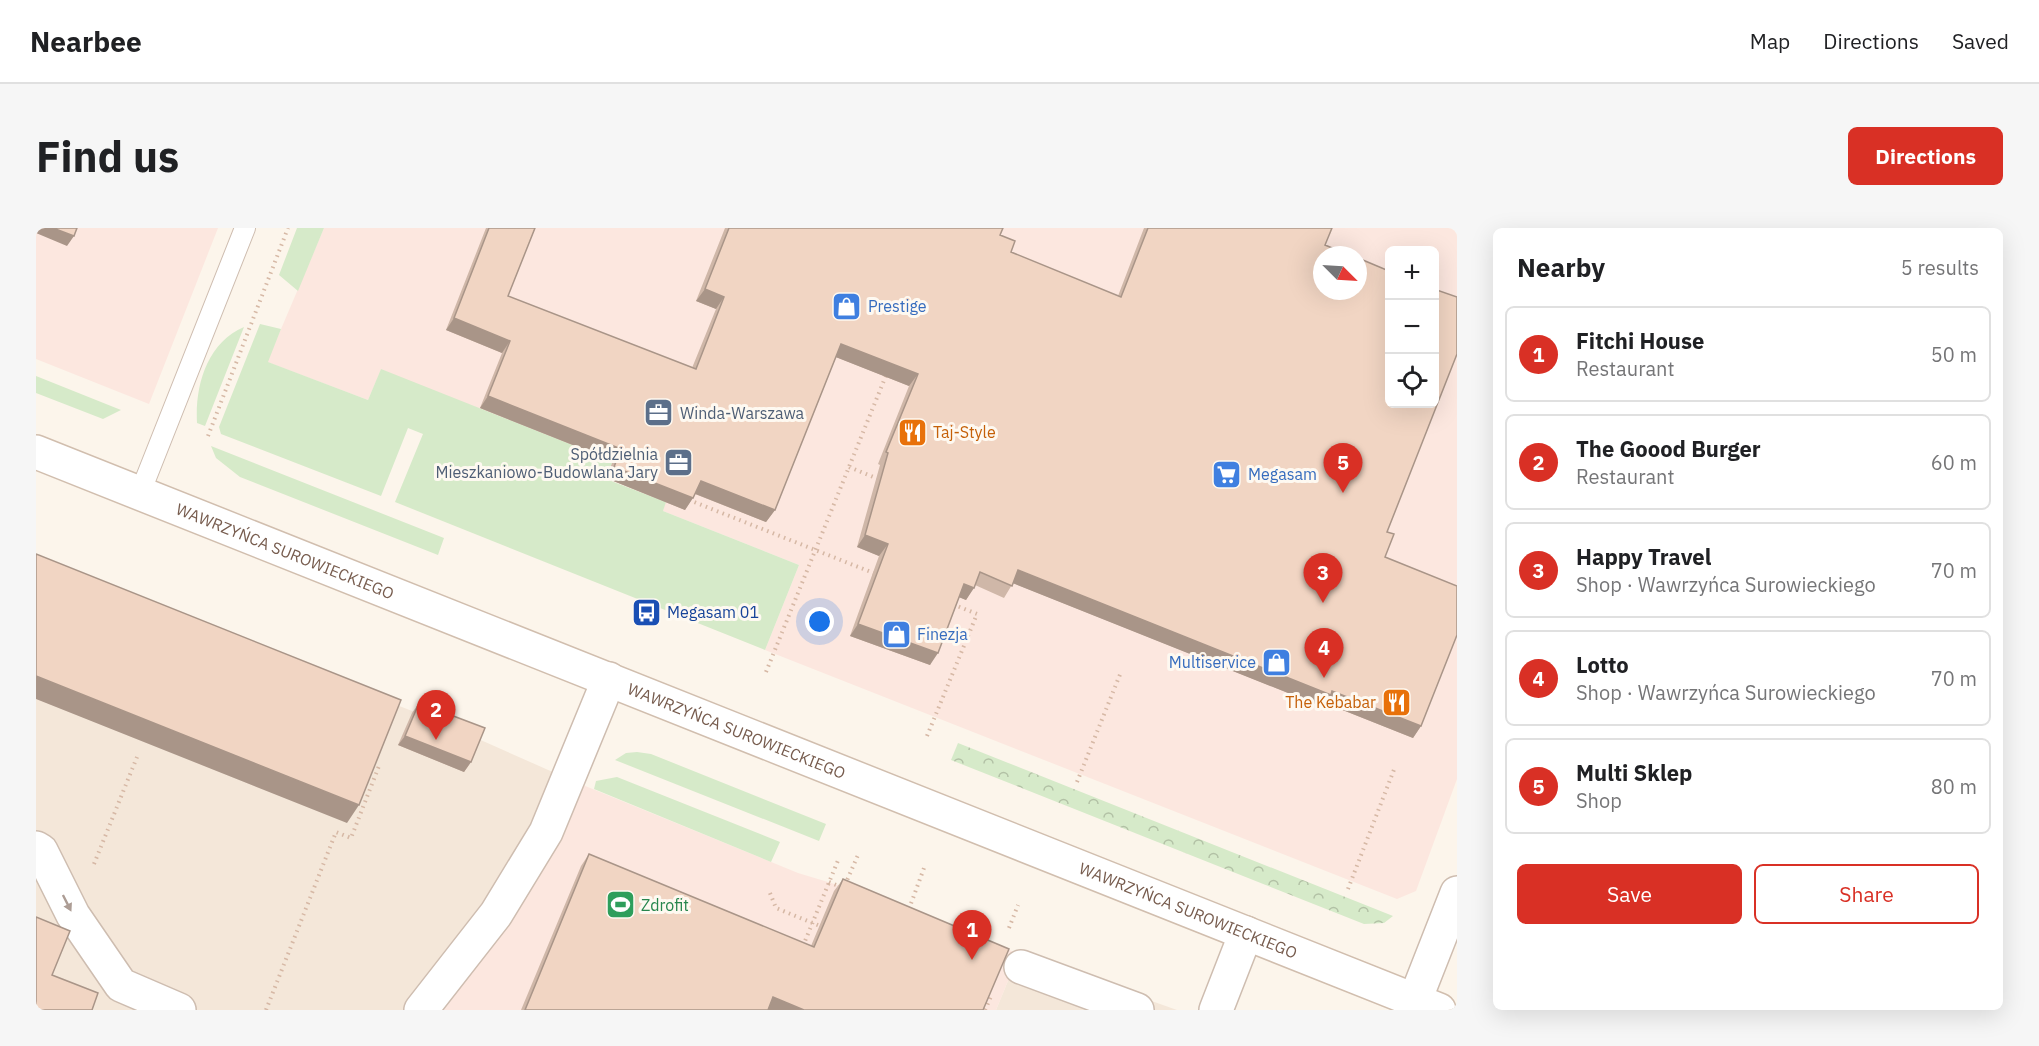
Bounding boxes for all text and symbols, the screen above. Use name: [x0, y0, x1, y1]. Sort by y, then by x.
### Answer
text: Nearbee: [30, 23, 142, 60]
text: Map: [1750, 27, 1790, 55]
text: Directions: [1823, 27, 1919, 55]
text: Saved: [1952, 27, 2009, 55]
button: Directions: [1848, 127, 2003, 185]
text: Find us: [36, 129, 179, 184]
north arrow: [1313, 246, 1367, 300]
map controls: [1385, 246, 1439, 408]
button: +: [1385, 246, 1439, 300]
text: Nearby: [1517, 250, 1605, 284]
text: 5 results: [1901, 254, 1979, 281]
shop icon: Prestige: [831, 290, 863, 322]
place label: Prestige: [868, 296, 927, 316]
button: −: [1385, 300, 1439, 354]
text: Fitchi House: [1576, 326, 1704, 355]
text: 1: [1533, 341, 1545, 368]
text: 50 m: [1931, 341, 1977, 368]
button: locate: [1385, 354, 1439, 408]
text: Restaurant: [1576, 355, 1674, 382]
office icon: Winda-Warszawa: [643, 397, 675, 429]
place label: Winda-Warszawa: [680, 403, 805, 423]
restaurant icon: Taj-Style: [896, 416, 928, 448]
place label: Taj-Style: [933, 422, 996, 442]
text: The Goood Burger: [1576, 434, 1761, 463]
place label: Spółdzielnia Mieszkaniowo-Budowlana Jary: [436, 444, 658, 482]
pin: 5: [1324, 444, 1362, 493]
office icon: Spółdzielnia Mieszkaniowo-Budowlana Jary: [663, 447, 695, 479]
text: 2: [1533, 449, 1545, 476]
text: 60 m: [1931, 449, 1977, 476]
supermarket icon: Megasam: [1211, 458, 1243, 490]
text: Restaurant: [1576, 463, 1674, 490]
place label: Megasam: [1248, 464, 1317, 484]
street label: WAWRZYŃCA SUROWIECKIEGO: [173, 499, 397, 603]
text: Happy Travel: [1576, 542, 1711, 571]
pin: 3: [1304, 554, 1342, 603]
text: 3: [1533, 557, 1545, 584]
text: 70 m: [1931, 557, 1977, 584]
text: Shop · Wawrzyńca Surowieckiego: [1576, 571, 1876, 598]
bus stop icon: Megasam 01: [630, 596, 662, 628]
place label: Megasam 01: [667, 602, 759, 622]
your location: [805, 607, 834, 636]
shop icon: Finezja: [880, 618, 912, 650]
place label: Finezja: [917, 624, 968, 644]
pin: 4: [1304, 628, 1344, 678]
shop icon: Multiservice: [1261, 646, 1293, 678]
text: Lotto: [1576, 650, 1629, 679]
place label: Multiservice: [1169, 652, 1256, 672]
text: 4: [1533, 665, 1545, 692]
text: 70 m: [1931, 665, 1977, 692]
street label: WAWRZYŃCA SUROWIECKIEGO: [625, 678, 849, 783]
text: Shop · Wawrzyńca Surowieckiego: [1576, 679, 1876, 706]
restaurant icon: The Kebabar: [1381, 686, 1413, 718]
pin: 2: [416, 690, 456, 740]
place label: The Kebabar: [1285, 692, 1376, 712]
text: Multi Sklep: [1576, 758, 1692, 787]
text: 5: [1533, 773, 1545, 800]
text: 80 m: [1931, 773, 1977, 800]
text: Shop: [1576, 787, 1622, 814]
street label: WAWRZYŃCA SUROWIECKIEGO: [1076, 858, 1300, 963]
button: Save: [1517, 864, 1742, 924]
button: Share: [1754, 864, 1979, 924]
sports icon: Zdrofit: [604, 889, 636, 921]
one-way arrow: [62, 895, 72, 912]
place label: Zdrofit: [641, 895, 689, 915]
pin: 1: [952, 910, 992, 960]

